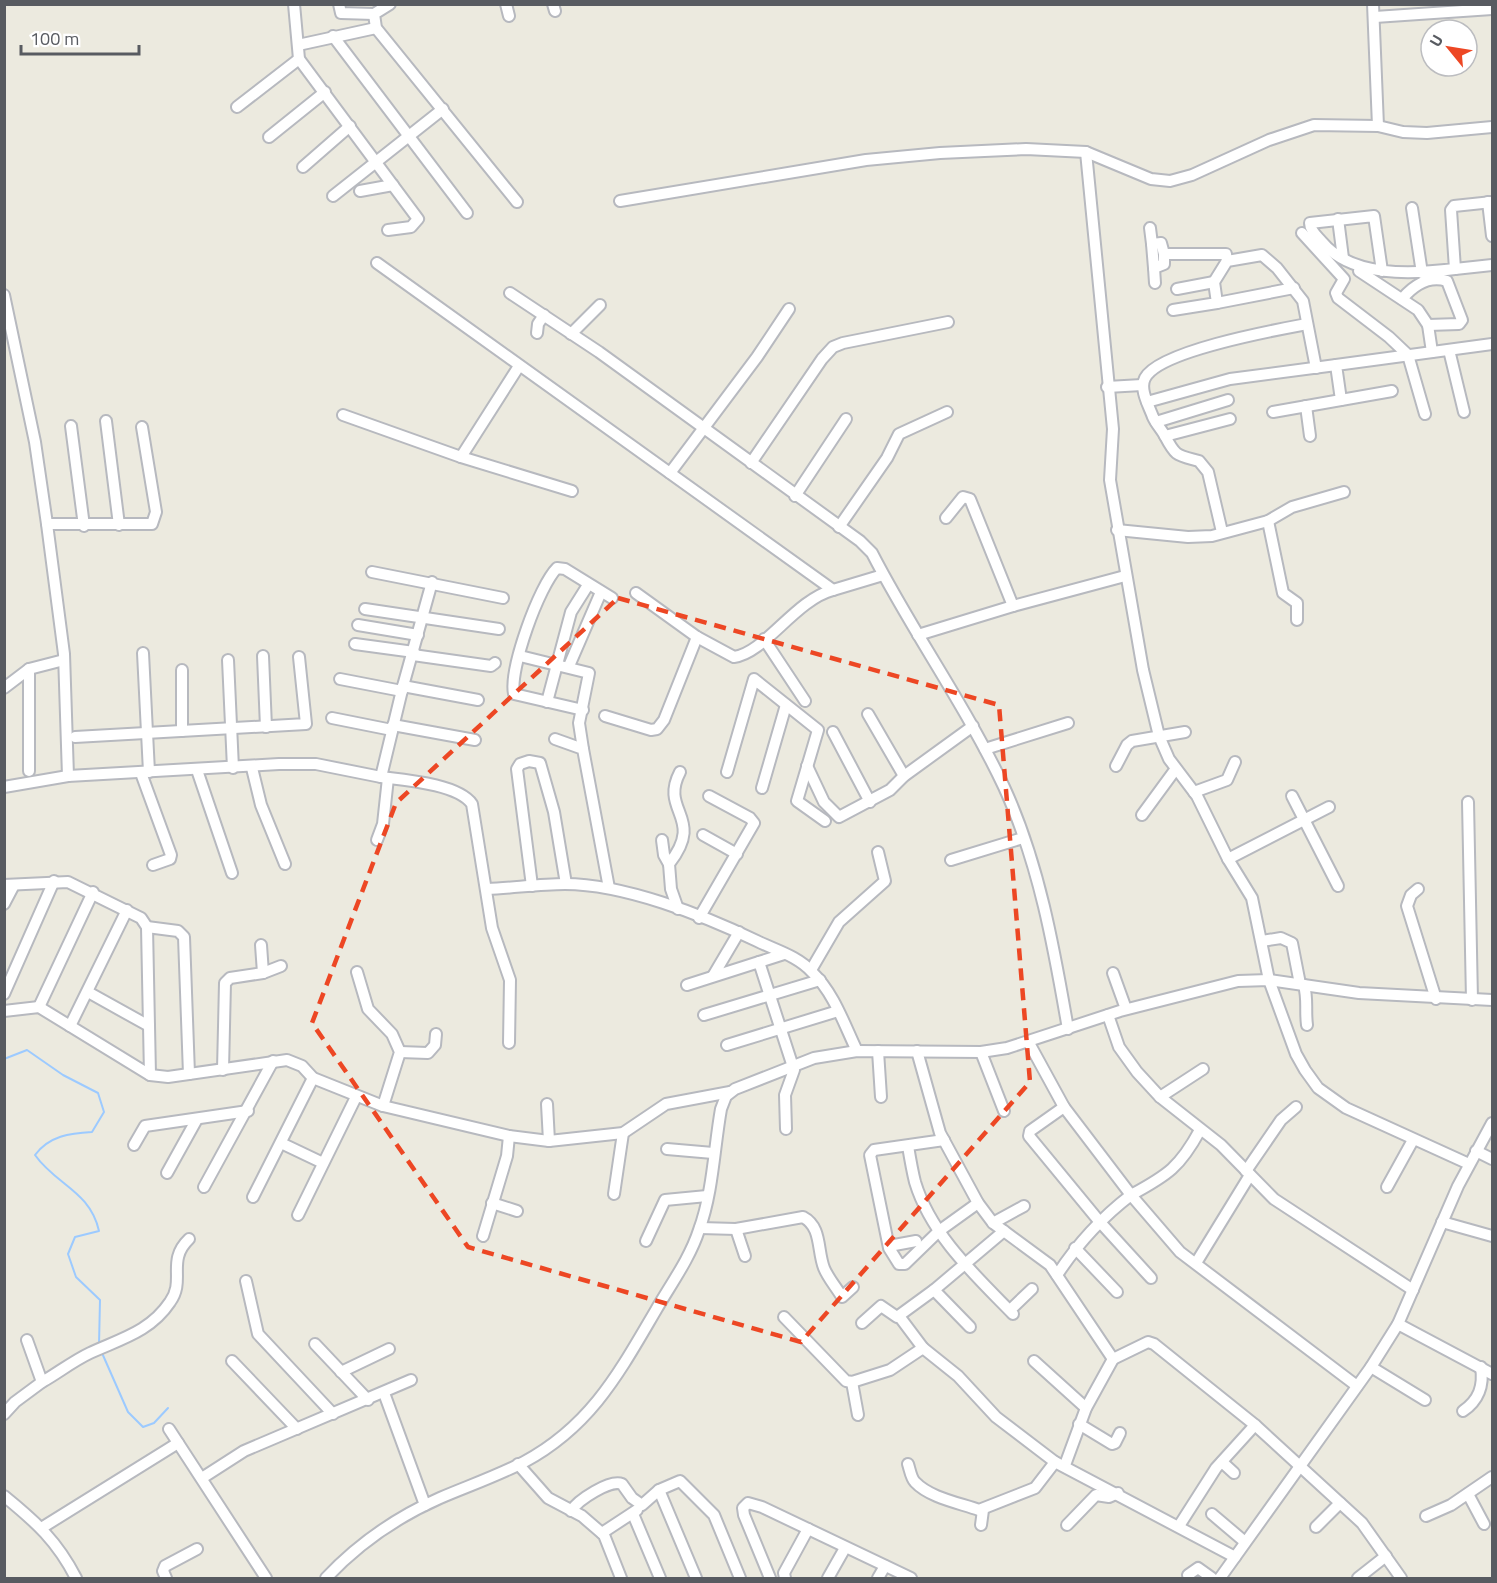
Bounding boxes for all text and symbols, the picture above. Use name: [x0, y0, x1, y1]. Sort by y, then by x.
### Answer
scale bar: [21, 18, 140, 56]
north arrow: [1419, 18, 1479, 78]
text: 100 m: [30, 25, 79, 52]
text: U: [1423, 30, 1449, 51]

